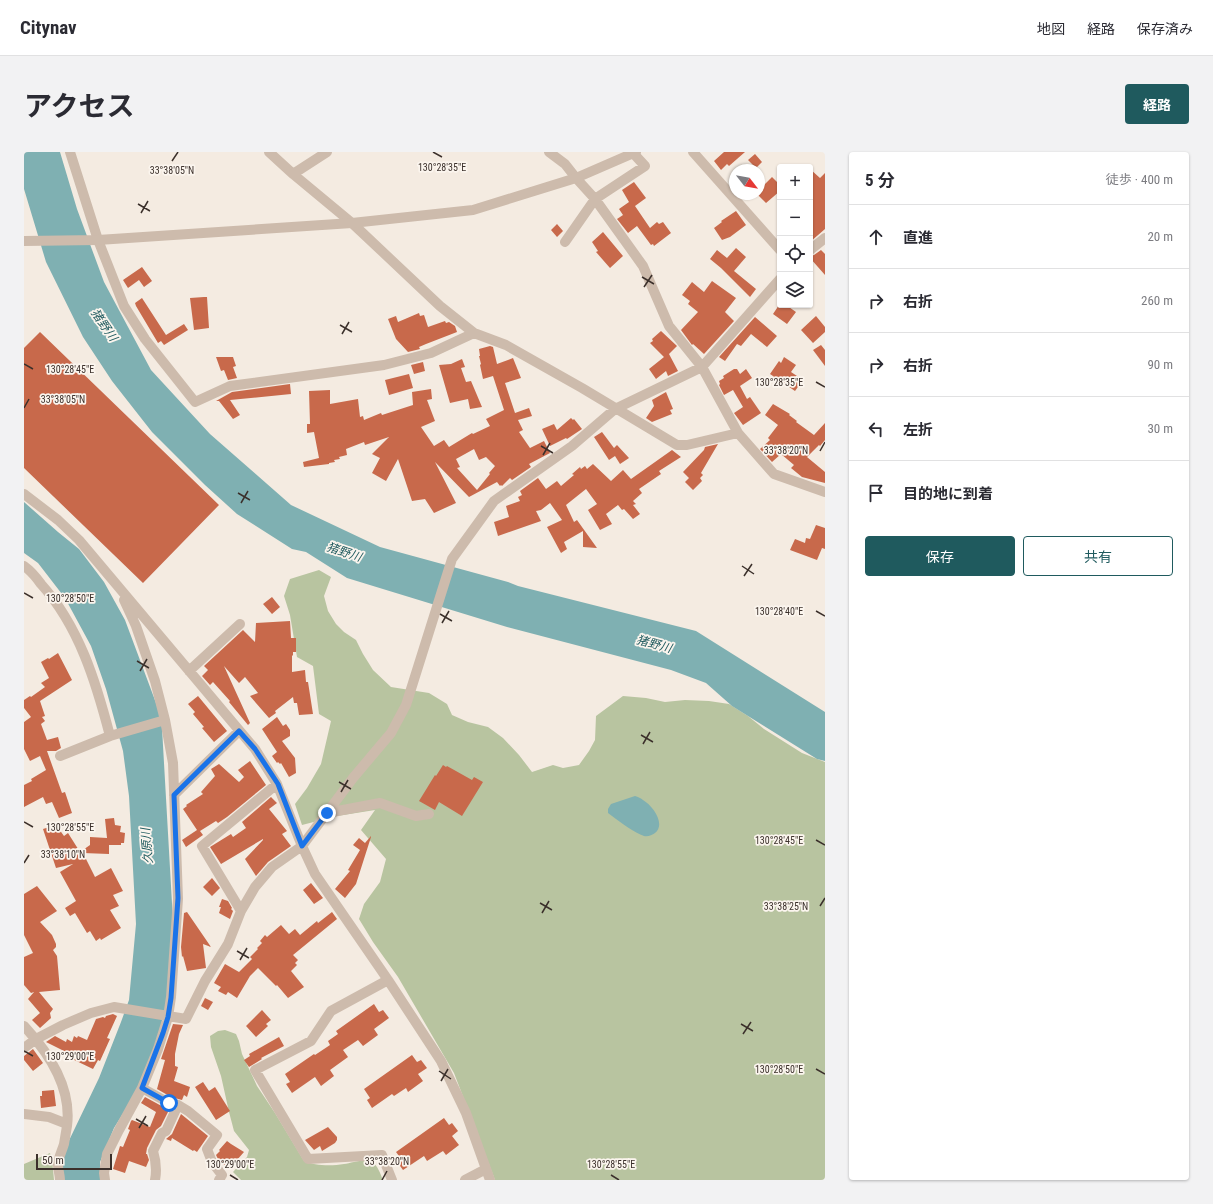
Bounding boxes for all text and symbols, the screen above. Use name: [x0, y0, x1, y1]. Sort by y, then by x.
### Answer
text: Citynav: [20, 16, 77, 39]
text: 地図: [1037, 21, 1065, 37]
text: 経路: [1087, 21, 1115, 37]
text: 保存済み: [1137, 21, 1193, 37]
button: 経路: [1125, 84, 1189, 124]
text: アクセス: [24, 90, 135, 123]
text: 130°28'35"E: [418, 162, 466, 173]
north arrow: [729, 164, 765, 200]
map controls: [777, 164, 813, 308]
button: +: [777, 164, 813, 200]
text: 33°38'05"N: [150, 165, 194, 176]
text: 5 分: [865, 170, 895, 190]
text: 徒歩 · 400 m: [1106, 172, 1173, 187]
button: −: [777, 200, 813, 236]
icon: ahead: [865, 226, 887, 248]
text: 直進: [903, 229, 933, 247]
text: 20 m: [1147, 229, 1173, 244]
button: locate: [777, 236, 813, 272]
button: layers: [777, 272, 813, 308]
icon: right: [865, 290, 887, 312]
text: 右折: [903, 293, 933, 311]
text: 260 m: [1141, 293, 1173, 308]
water label: 猪野川: [88, 306, 121, 345]
icon: right: [865, 354, 887, 376]
text: 右折: [903, 357, 933, 375]
text: 90 m: [1147, 357, 1173, 372]
text: 130°28'45"E: [46, 364, 94, 375]
text: 130°28'35"E: [755, 377, 803, 388]
text: 33°38'05"N: [41, 394, 85, 405]
icon: left: [865, 418, 887, 440]
text: 左折: [903, 421, 933, 439]
text: 30 m: [1147, 421, 1173, 436]
text: 33°38'20"N: [764, 445, 808, 456]
icon: arrive: [865, 482, 887, 504]
text: 目的地に到着: [903, 485, 993, 503]
button: 保存: [865, 536, 1015, 576]
button: 共有: [1023, 536, 1173, 576]
water label: 猪野川: [325, 540, 365, 565]
text: 130°28'50"E: [46, 593, 94, 604]
text: 130°28'40"E: [755, 606, 803, 617]
water label: 猪野川: [635, 633, 675, 656]
route end: [318, 804, 336, 822]
text: 130°28'55"E: [46, 822, 94, 833]
water label: 久原川: [138, 825, 156, 865]
text: 130°28'45"E: [755, 835, 803, 846]
text: 33°38'10"N: [41, 849, 85, 860]
text: 33°38'25"N: [764, 901, 808, 912]
text: 130°29'00"E: [46, 1051, 94, 1062]
text: 130°28'50"E: [755, 1064, 803, 1075]
route start: [160, 1094, 178, 1112]
scale bar: [36, 1152, 112, 1171]
text: 50 m: [42, 1154, 64, 1167]
text: 33°38'20"N: [365, 1156, 409, 1167]
text: 130°29'00"E: [206, 1159, 254, 1170]
text: 130°28'55"E: [587, 1159, 635, 1170]

